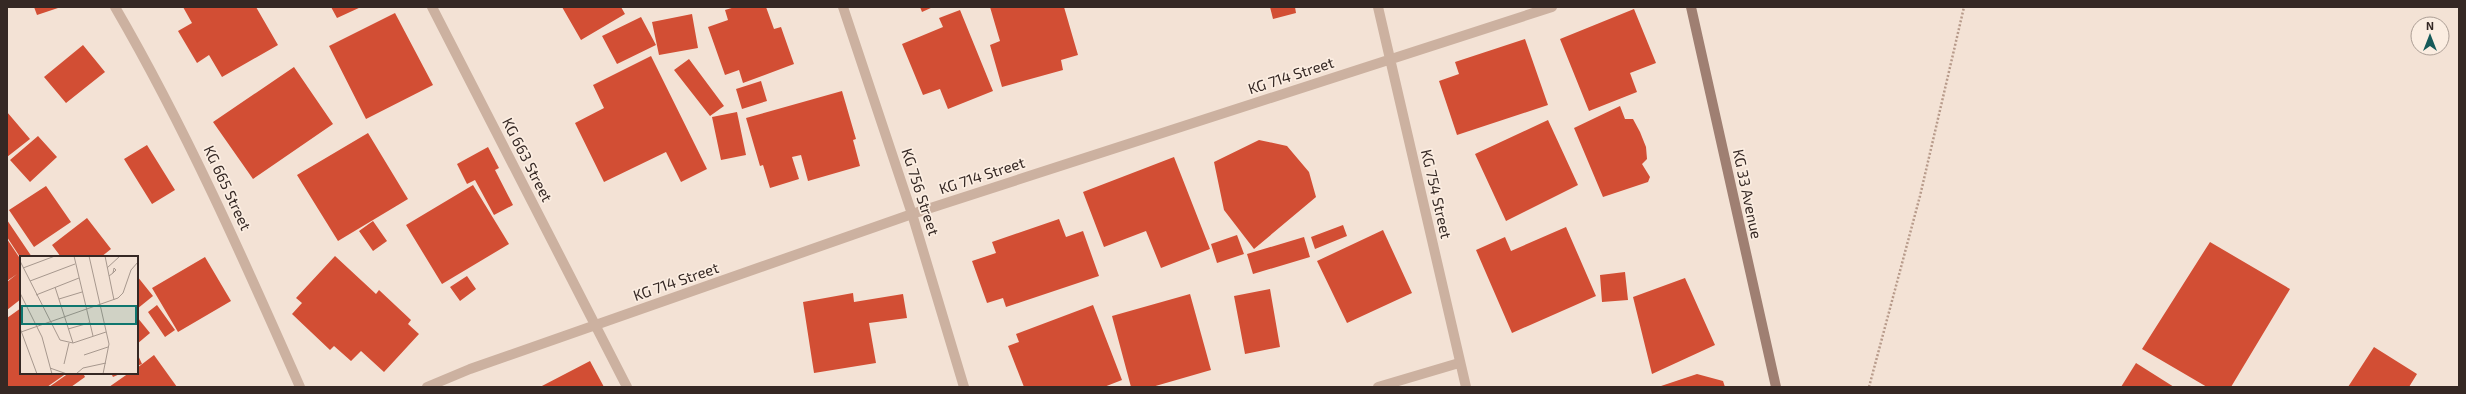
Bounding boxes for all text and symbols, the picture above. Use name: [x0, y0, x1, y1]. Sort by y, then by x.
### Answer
north arrow: [2410, 16, 2450, 56]
text: N: [2426, 19, 2434, 32]
street label: KG 714 Street: [1245, 53, 1336, 97]
street label: KG 663 Street: [499, 115, 557, 205]
street label: KG 665 Street: [200, 142, 256, 233]
street label: KG 756 Street: [898, 146, 944, 238]
street label: KG 754 Street: [1418, 147, 1456, 241]
street label: KG 33 Avenue: [1730, 147, 1766, 240]
street label: KG 714 Street: [936, 153, 1027, 197]
inset map: [20, 256, 138, 374]
street label: KG 714 Street: [631, 258, 721, 304]

